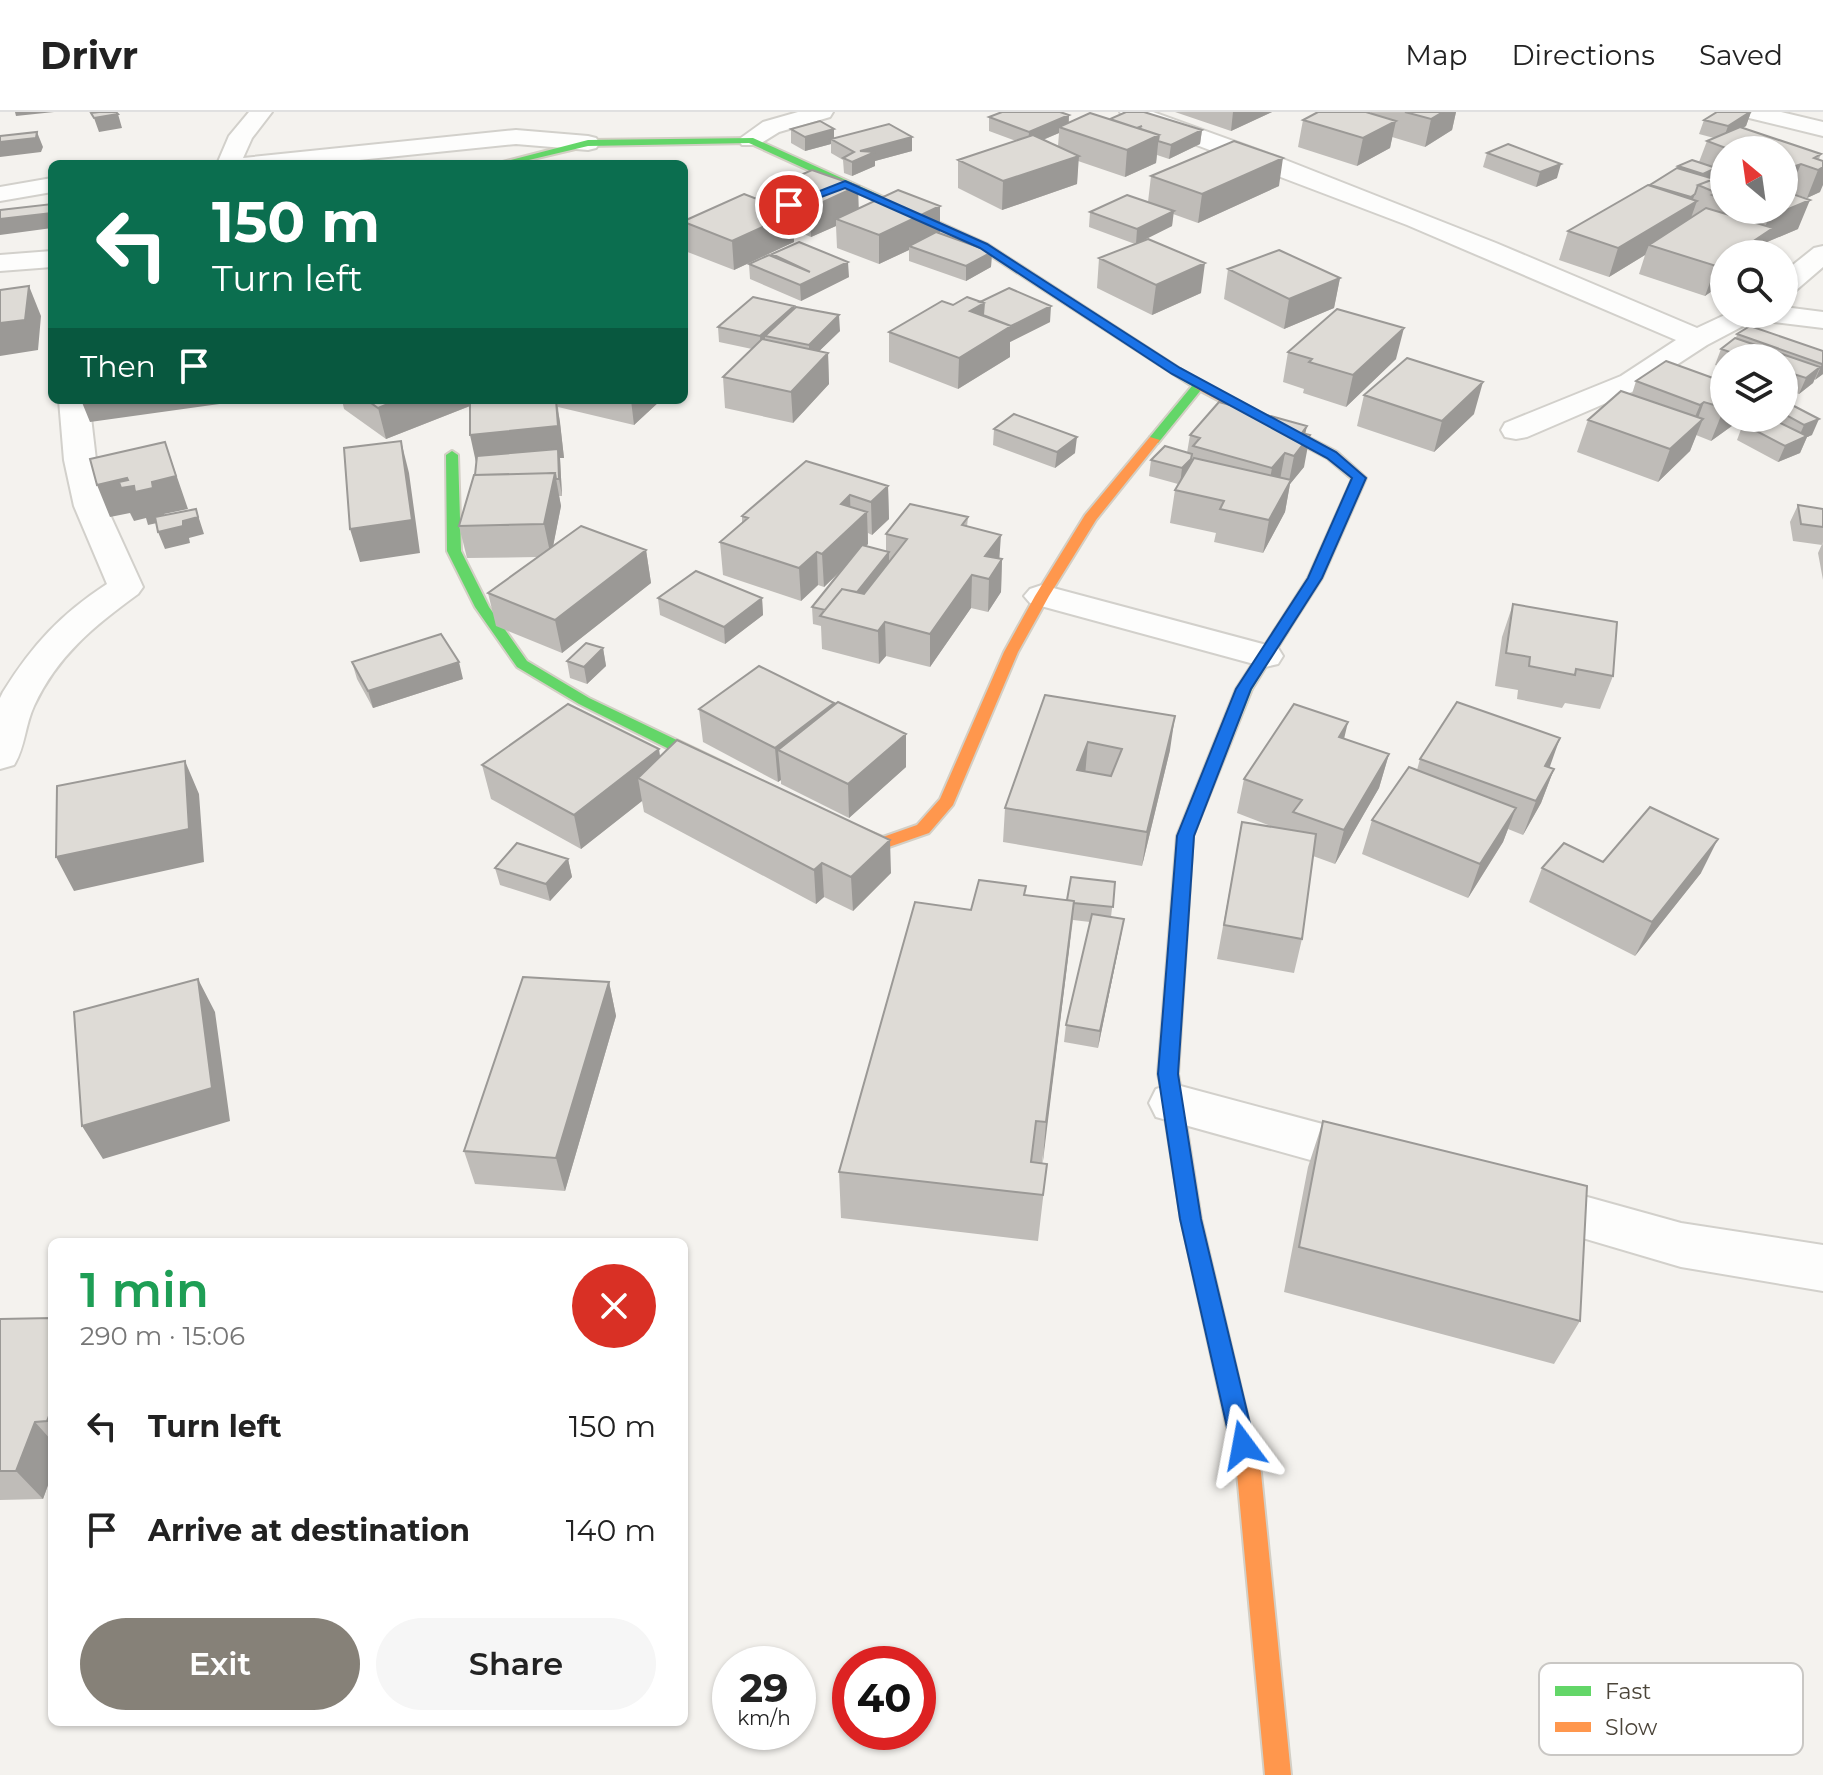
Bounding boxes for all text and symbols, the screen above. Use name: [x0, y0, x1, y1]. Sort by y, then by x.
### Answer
text: Drivr: [40, 32, 138, 79]
text: Map: [1405, 38, 1467, 72]
text: Directions: [1511, 38, 1655, 72]
text: Saved: [1699, 38, 1783, 72]
north arrow: [1710, 136, 1798, 224]
map controls: [1710, 136, 1798, 432]
pin: [755, 171, 823, 239]
icon: arrive: [767, 183, 811, 227]
text: 150 m: [212, 188, 380, 256]
icon: left: [80, 192, 184, 296]
button: search: [1710, 240, 1798, 328]
text: Turn left: [212, 256, 363, 300]
icon: arrive: [172, 344, 216, 388]
button: layers: [1710, 344, 1798, 432]
text: Then: [80, 348, 156, 385]
text: 1 min: [80, 1261, 209, 1319]
button: close: [572, 1264, 656, 1348]
text: 290 m · 15:06: [80, 1320, 245, 1352]
position arrow: [1201, 1403, 1285, 1487]
icon: left: [80, 1404, 124, 1448]
text: Turn left: [148, 1408, 281, 1445]
text: 150 m: [569, 1408, 656, 1445]
icon: arrive: [80, 1508, 124, 1552]
text: Arrive at destination: [148, 1512, 470, 1549]
text: 140 m: [566, 1512, 656, 1549]
button: Exit: [80, 1618, 360, 1710]
button: Share: [376, 1618, 656, 1710]
speed limit sign: 40: [832, 1646, 936, 1750]
text: 29: [739, 1663, 789, 1712]
legend: [1539, 1663, 1803, 1755]
text: Fast: [1605, 1678, 1651, 1705]
text: km/h: [737, 1706, 791, 1730]
text: Slow: [1605, 1714, 1658, 1741]

